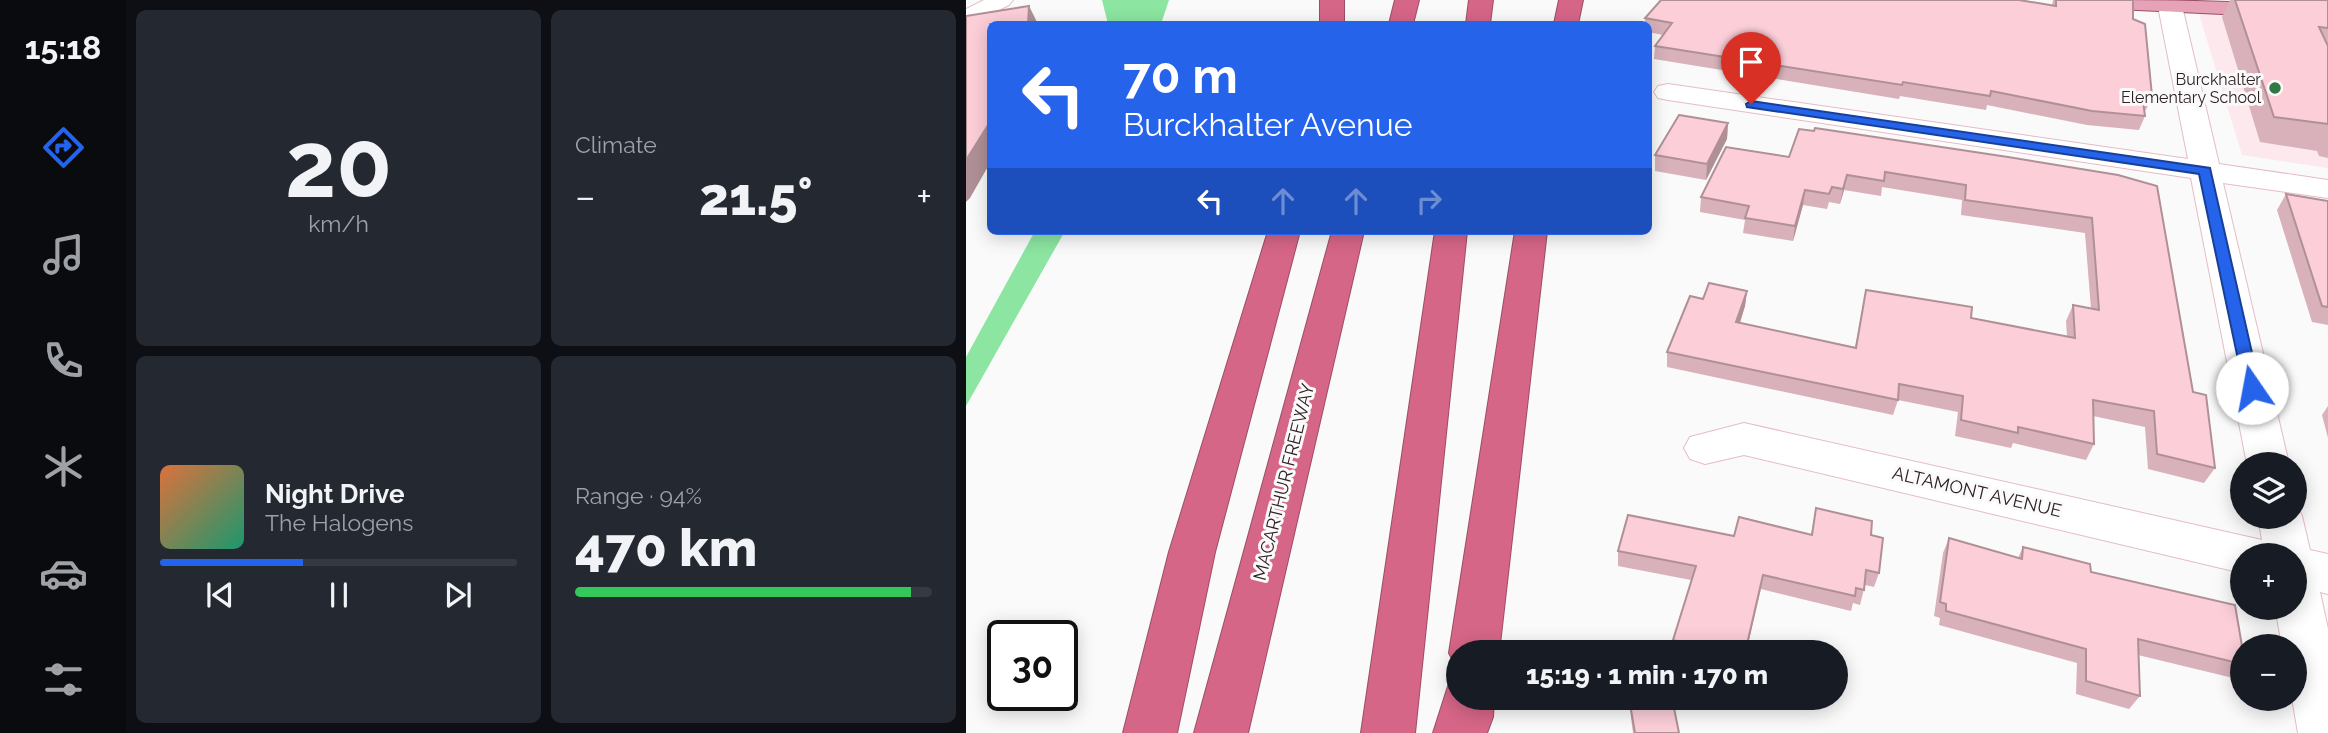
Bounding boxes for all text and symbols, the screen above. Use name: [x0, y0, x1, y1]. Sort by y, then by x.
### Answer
text: 15:18: [25, 29, 101, 66]
pin: [1721, 32, 1781, 104]
icon: arrive: [1732, 43, 1770, 81]
text: 70 m: [1123, 47, 1238, 104]
icon: left: [1008, 49, 1099, 140]
place label: Burckhalter Elementary School: [2121, 70, 2262, 107]
marker: Burckhalter Elementary School: [2267, 80, 2283, 96]
text: Burckhalter Avenue: [1123, 106, 1413, 143]
text: 20: [285, 111, 392, 218]
icon: directions: [39, 123, 88, 172]
text: Climate: [575, 131, 657, 158]
text: 21.5°: [699, 166, 813, 227]
text: −: [575, 174, 595, 219]
text: +: [916, 174, 932, 219]
icon: left: [1191, 182, 1229, 220]
icon: ahead: [1264, 182, 1302, 220]
icon: ahead: [1337, 182, 1375, 220]
icon: right: [1410, 182, 1448, 220]
text: km/h: [308, 210, 369, 237]
icon: music: [39, 230, 88, 279]
icon: phone: [39, 336, 88, 385]
position arrow: [2215, 351, 2289, 425]
street label: MACARTHUR FREEWAY: [1249, 381, 1318, 582]
icon: climate: [39, 442, 88, 491]
map controls: [2230, 452, 2307, 711]
button: layers: [2230, 452, 2307, 529]
street label: ALTAMONT AVENUE: [1890, 462, 2064, 521]
text: Night Drive: [265, 479, 404, 509]
text: Range · 94%: [575, 482, 702, 509]
text: The Halogens: [265, 509, 413, 536]
text: 470 km: [575, 517, 757, 578]
button: +: [2230, 543, 2307, 620]
icon: car: [39, 549, 88, 598]
icon: previous: [201, 576, 239, 614]
icon: pause: [320, 576, 358, 614]
icon: next: [439, 576, 477, 614]
speed limit sign: 30: [987, 620, 1078, 711]
button: −: [2230, 634, 2307, 711]
icon: filters: [39, 655, 88, 704]
text: 15:19 · 1 min · 170 m: [1526, 660, 1768, 690]

